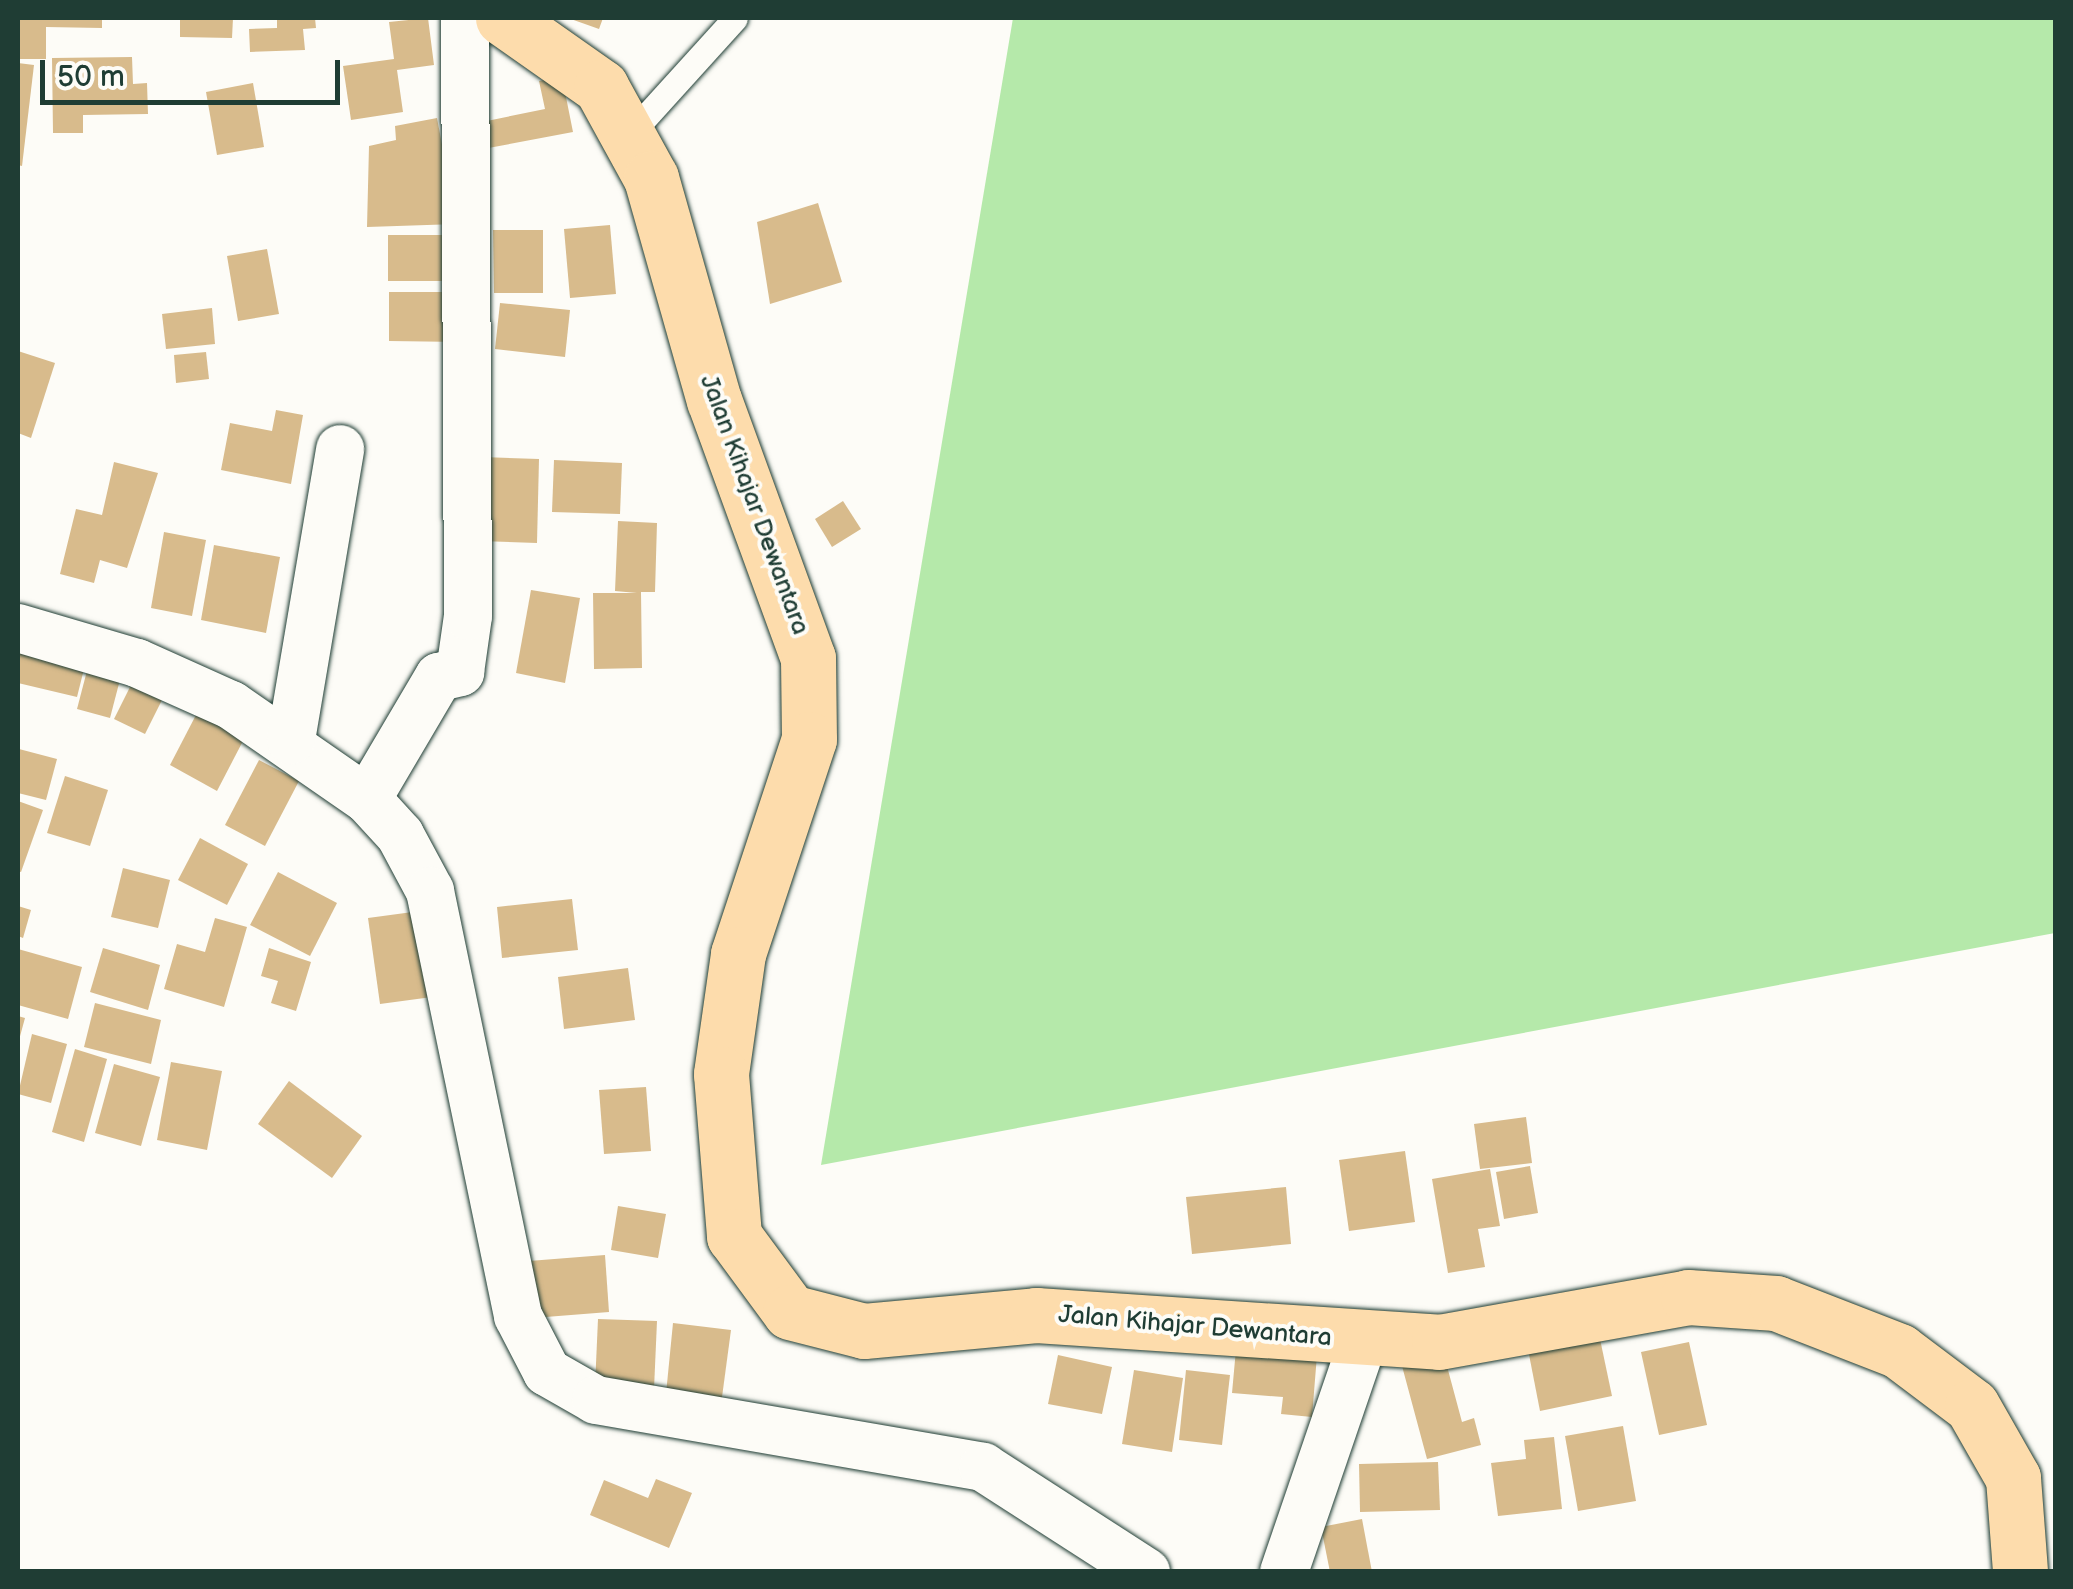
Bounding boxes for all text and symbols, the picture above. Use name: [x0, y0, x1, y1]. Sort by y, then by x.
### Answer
scale bar: [45, 40, 345, 102]
text: 50 m: [57, 59, 125, 95]
street label: Jalan Kihajar Dewantara: [693, 371, 815, 639]
street label: Jalan Kihajar Dewantara: [1057, 1300, 1333, 1354]

